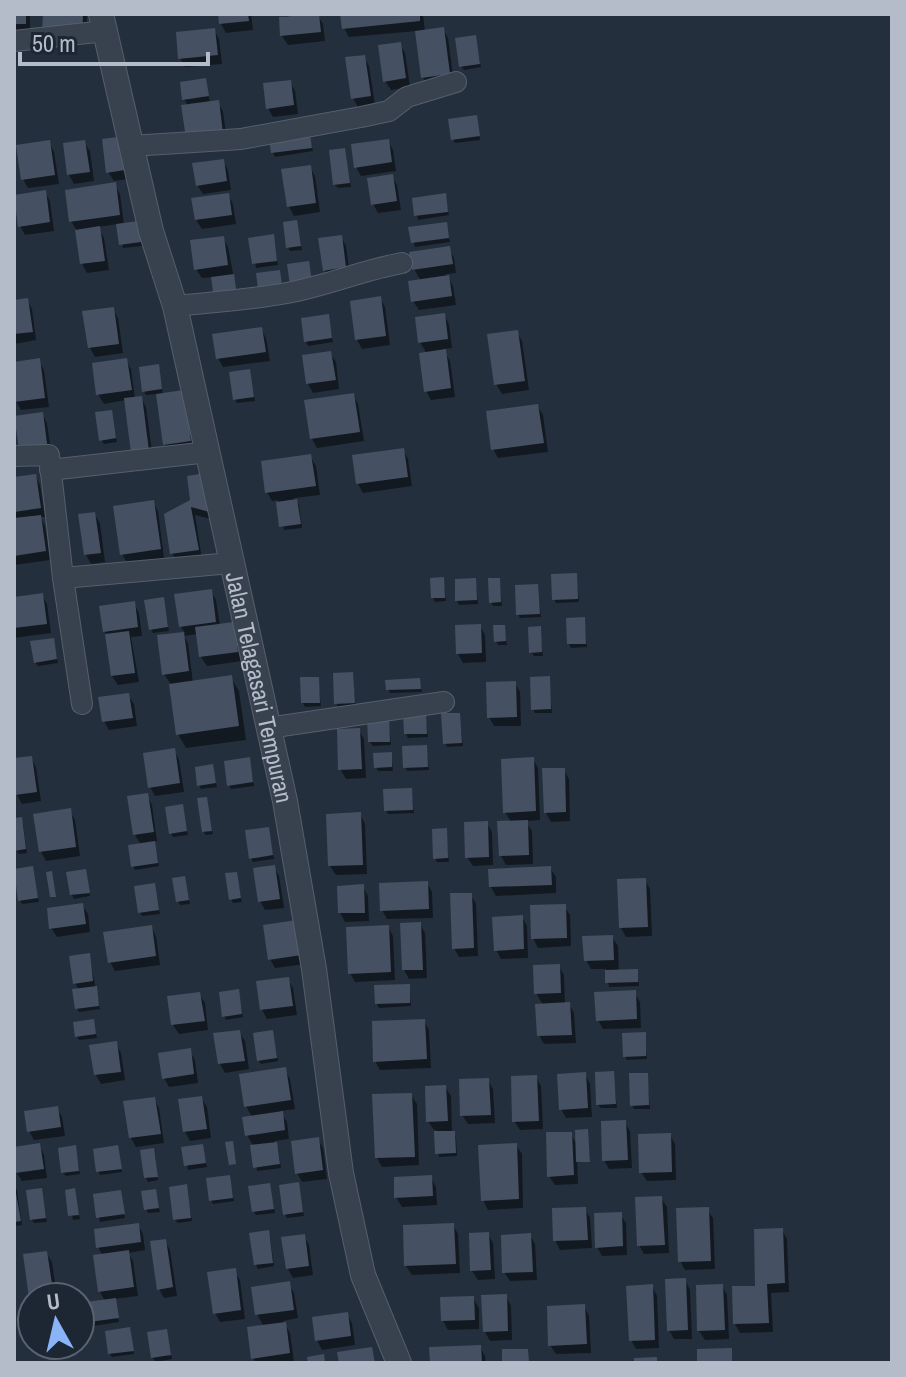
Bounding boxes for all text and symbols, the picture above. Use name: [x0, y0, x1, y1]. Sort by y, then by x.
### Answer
scale bar: [20, 16, 208, 66]
text: 50 m: [32, 27, 76, 59]
street label: Jalan Telagasari Tempuran: [219, 569, 301, 806]
north arrow: [16, 1281, 96, 1361]
text: U: [45, 1285, 62, 1317]

